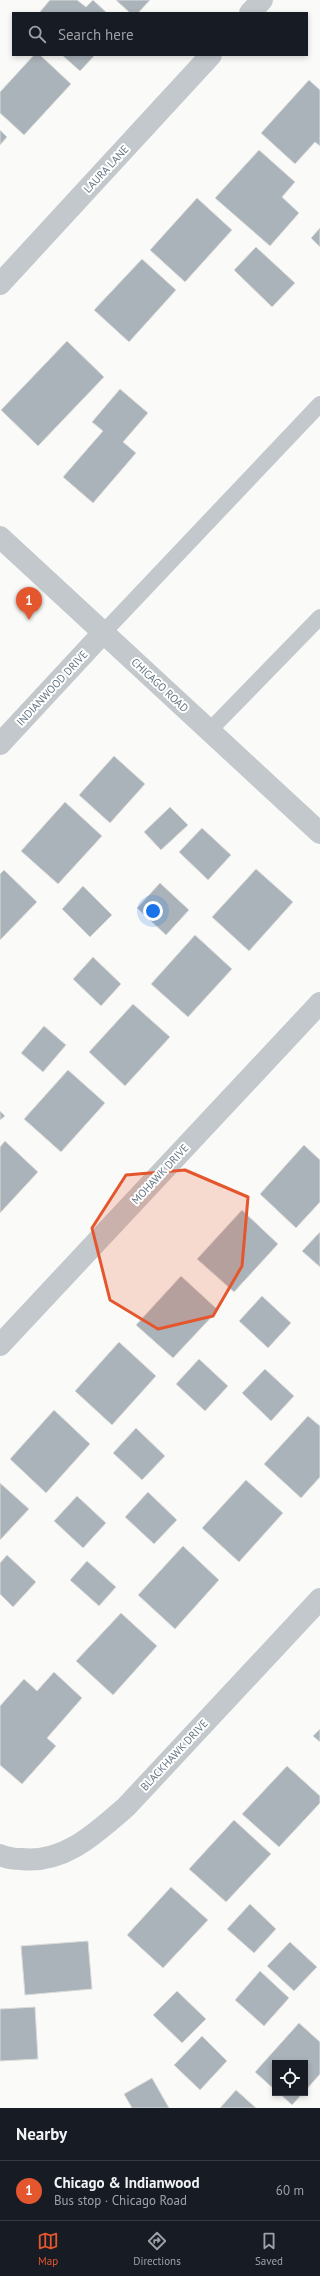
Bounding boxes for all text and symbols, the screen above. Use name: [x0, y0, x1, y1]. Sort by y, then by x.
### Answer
search box: [12, 12, 308, 56]
icon: search: [26, 23, 48, 45]
text: Search here: [58, 25, 134, 44]
street label: LAURA LANE: [80, 142, 132, 196]
pin: 1: [16, 587, 42, 620]
street label: INDIANWOOD DRIVE: [13, 647, 91, 729]
street label: CHICAGO ROAD: [128, 655, 192, 715]
your location: [143, 901, 163, 921]
street label: MOHAWK DRIVE: [129, 1141, 192, 1207]
street label: BLACKHAWK DRIVE: [137, 1716, 211, 1794]
map controls: [272, 2060, 308, 2096]
button: locate: [272, 2060, 308, 2096]
text: Nearby: [16, 2123, 67, 2145]
text: Chicago & Indianwood: [54, 2173, 200, 2192]
text: 1: [25, 2182, 33, 2199]
text: 60 m: [276, 2182, 304, 2199]
text: Bus stop · Chicago Road: [54, 2192, 187, 2209]
tab: Map: [37, 2230, 59, 2268]
tab: Directions: [133, 2230, 181, 2268]
tab: Saved: [255, 2230, 283, 2268]

